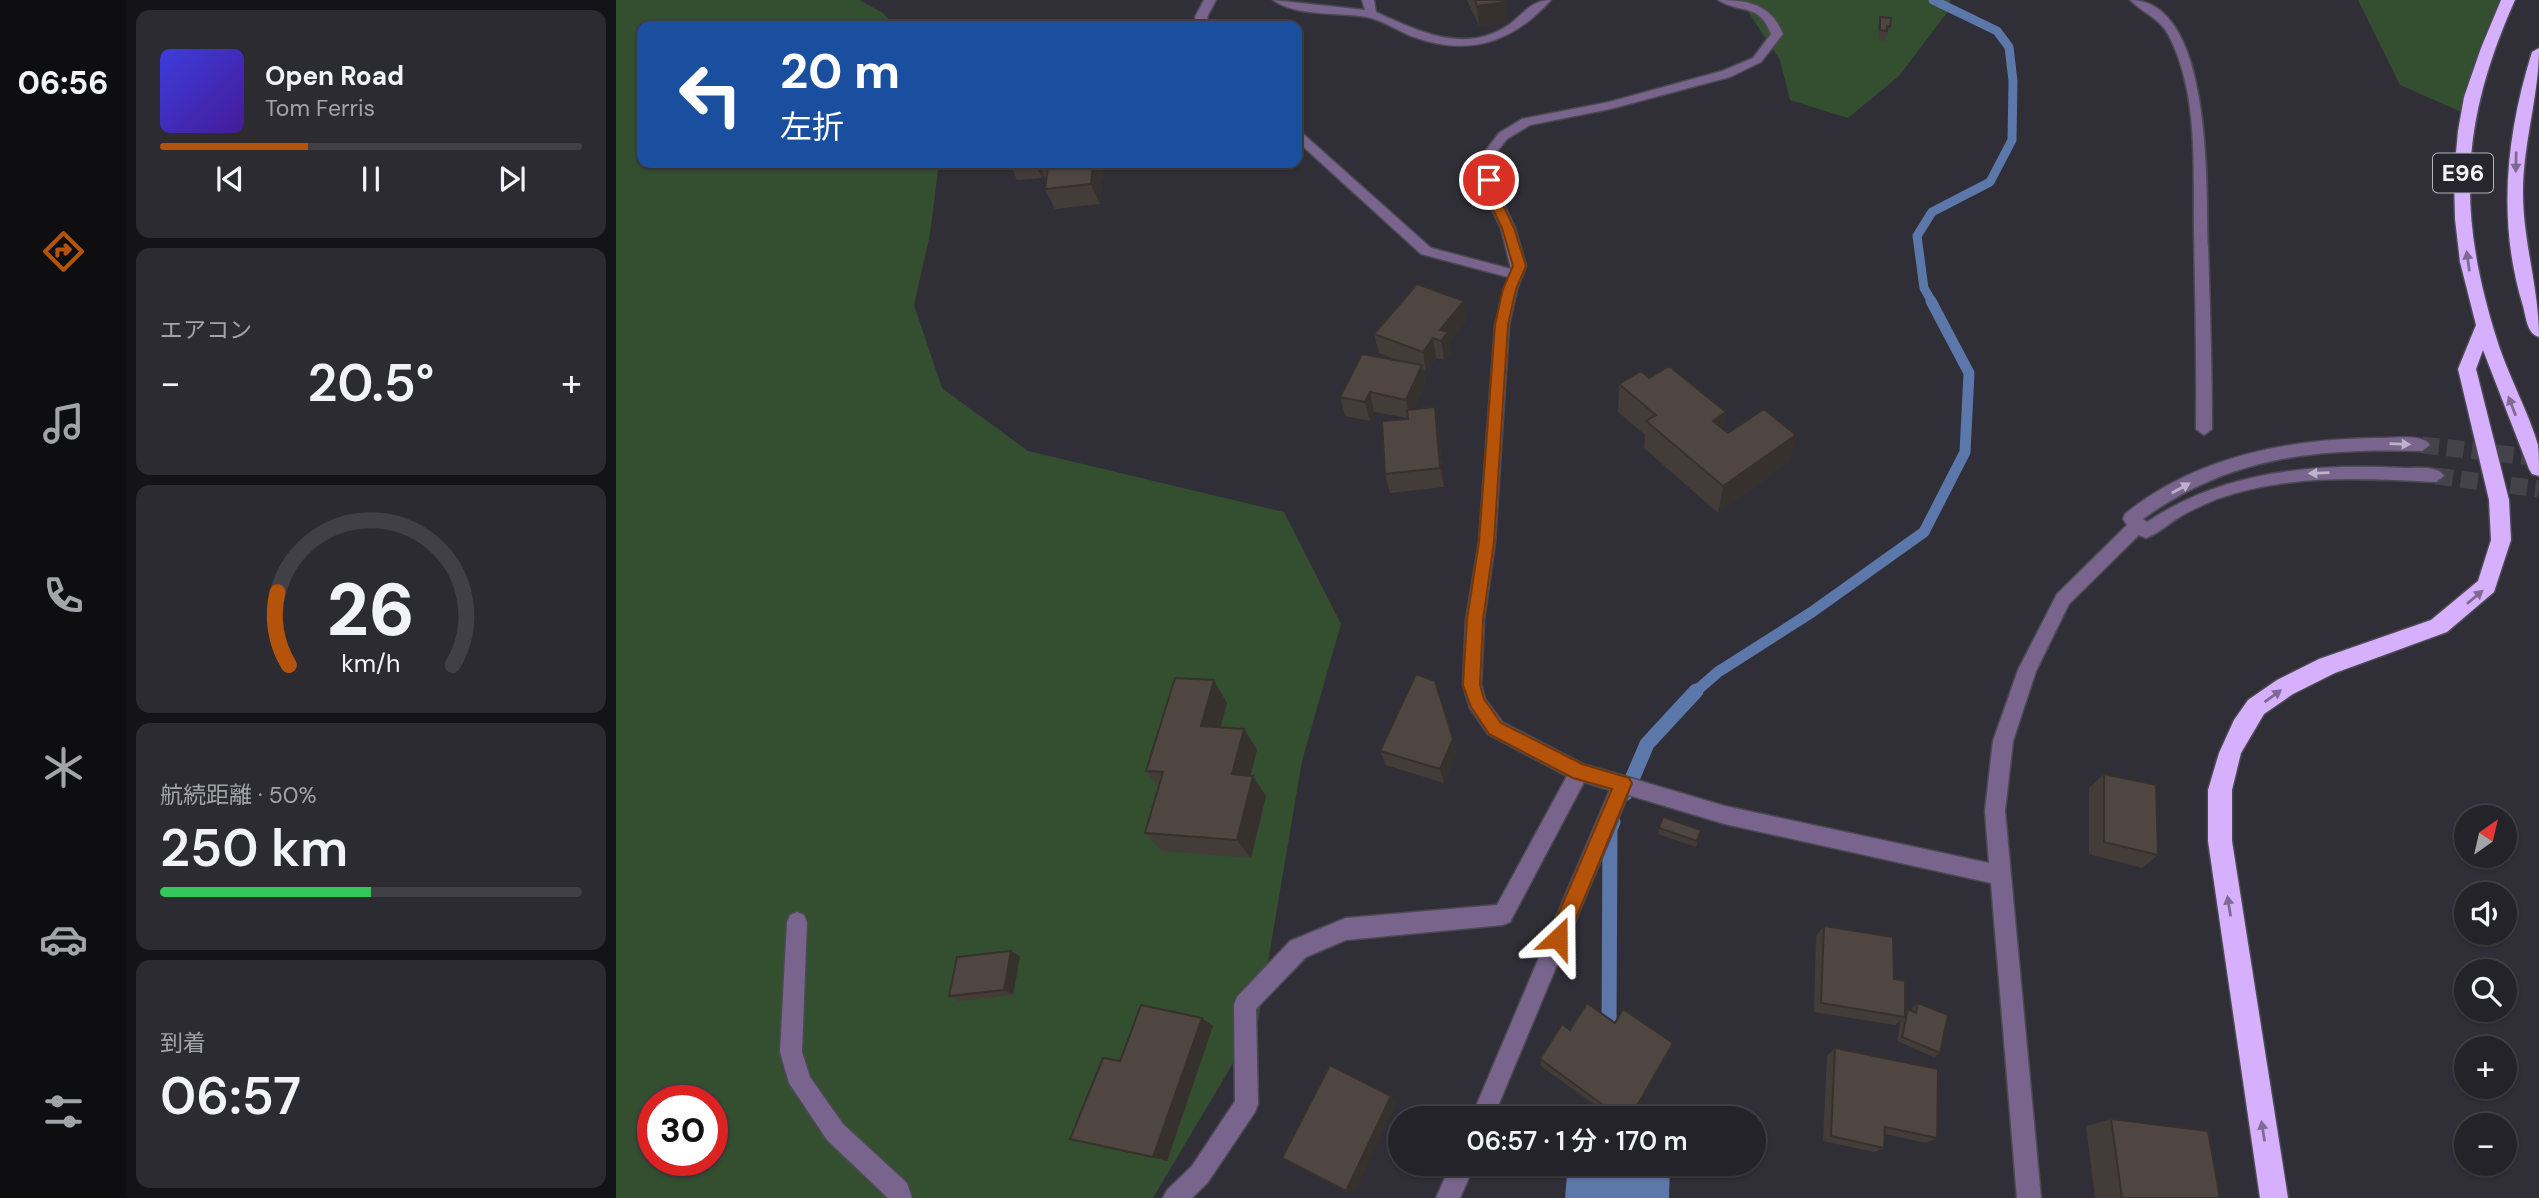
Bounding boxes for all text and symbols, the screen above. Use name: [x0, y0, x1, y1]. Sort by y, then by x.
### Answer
text: 20 m: [780, 39, 900, 103]
icon: left: [665, 49, 756, 140]
text: Open Road: [265, 59, 404, 93]
text: 06:56: [17, 62, 109, 104]
text: Tom Ferris: [265, 93, 375, 123]
text: 左折: [780, 106, 844, 148]
pin: [1459, 150, 1519, 210]
one-way arrow: [2511, 151, 2522, 173]
road number: E96: [2433, 154, 2493, 192]
icon: previous: [211, 160, 249, 198]
icon: pause: [352, 160, 390, 198]
icon: next: [493, 160, 531, 198]
icon: arrive: [1470, 161, 1508, 199]
icon: directions: [39, 227, 88, 276]
one-way arrow: [2463, 250, 2474, 272]
text: エアコン: [160, 315, 252, 345]
text: 20.5°: [308, 349, 434, 417]
text: −: [160, 358, 181, 408]
text: +: [561, 358, 582, 408]
one-way arrow: [2507, 396, 2518, 417]
icon: music: [39, 399, 88, 448]
one-way arrow: [2390, 438, 2412, 450]
one-way arrow: [2308, 467, 2330, 479]
one-way arrow: [2171, 482, 2190, 494]
text: 26: [327, 563, 415, 658]
icon: phone: [39, 571, 88, 620]
one-way arrow: [2465, 589, 2483, 604]
text: km/h: [341, 647, 401, 680]
one-way arrow: [2264, 689, 2282, 703]
icon: climate: [39, 743, 88, 792]
text: 航続距離 · 50%: [160, 780, 317, 810]
north arrow: [2454, 805, 2516, 868]
map controls: [2454, 805, 2517, 1176]
text: 250 km: [160, 814, 348, 882]
button: sound: [2454, 882, 2517, 945]
one-way arrow: [2223, 895, 2234, 917]
position arrow: [1521, 901, 1595, 975]
icon: car: [39, 915, 88, 964]
button: search: [2454, 959, 2517, 1022]
text: 到着: [160, 1028, 206, 1058]
button: +: [2454, 1036, 2517, 1099]
text: 06:57: [160, 1062, 301, 1130]
speed limit sign: 30: [637, 1085, 728, 1176]
icon: filters: [39, 1087, 88, 1136]
button: −: [2454, 1113, 2517, 1176]
one-way arrow: [2258, 1119, 2269, 1141]
text: 06:57 · 1 分 · 170 m: [1467, 1124, 1687, 1158]

